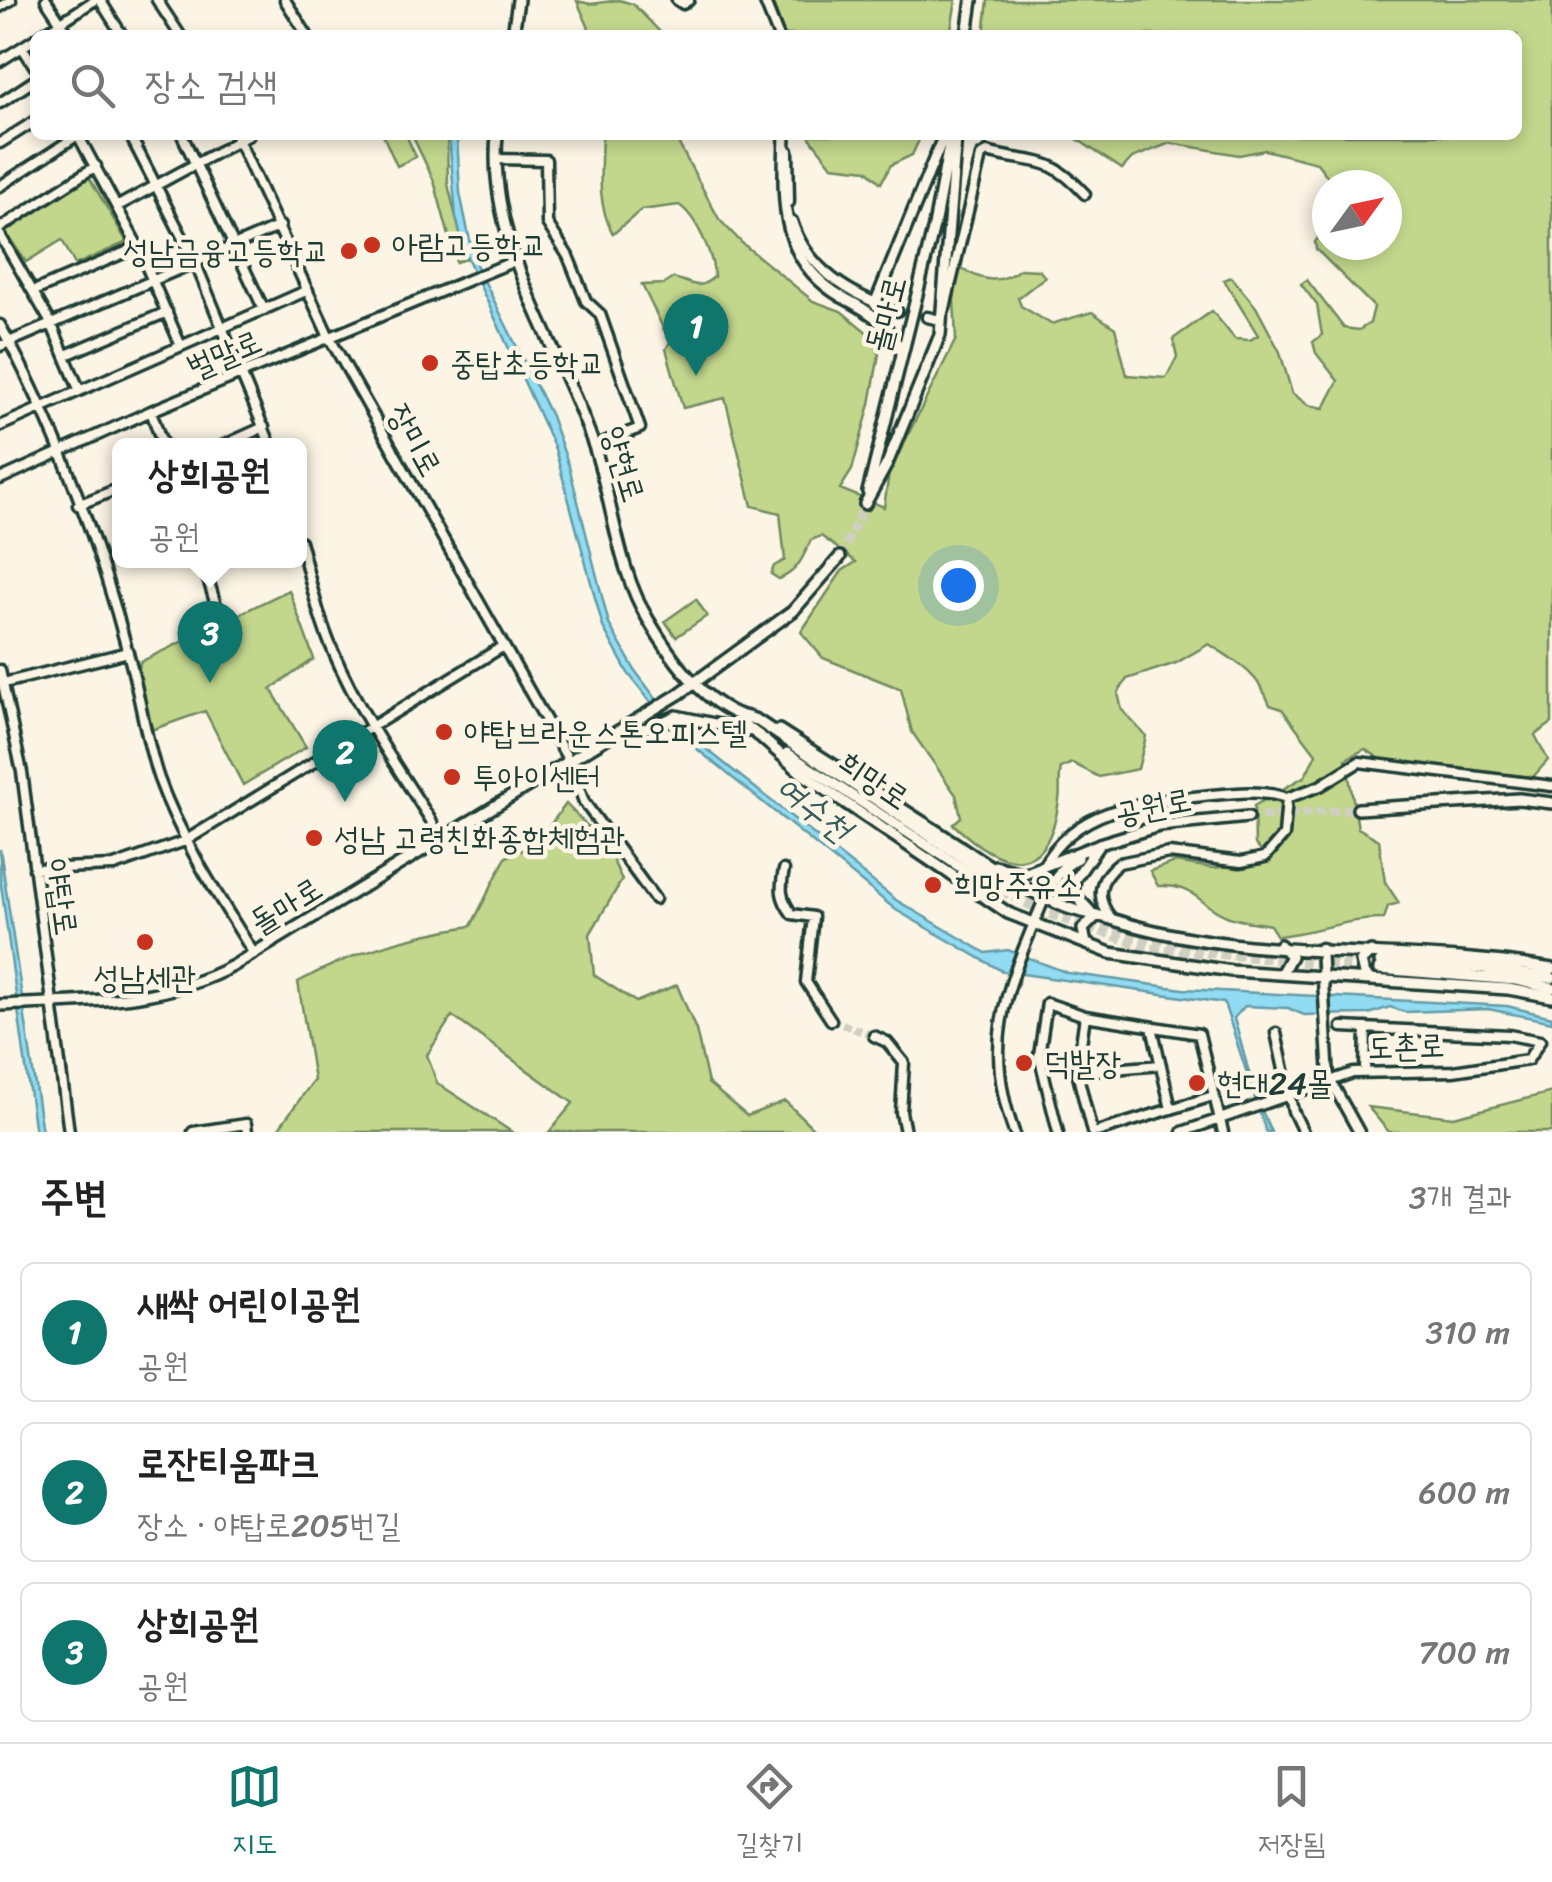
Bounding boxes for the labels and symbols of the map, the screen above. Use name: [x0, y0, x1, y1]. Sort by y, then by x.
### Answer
north arrow: [1312, 170, 1402, 260]
place label: 아람고등학교: [392, 217, 547, 274]
place label: 성남금융고등학교: [123, 223, 329, 280]
marker: 아람고등학교: [361, 234, 383, 256]
marker: 성남금융고등학교: [338, 240, 360, 262]
street label: 돌마로: [849, 270, 923, 358]
pin: 1: [664, 294, 728, 376]
street label: 벌말로: [178, 313, 271, 396]
place label: 중탑초등학교: [450, 335, 605, 392]
marker: 중탑초등학교: [419, 352, 441, 374]
street label: 장미로: [371, 393, 458, 488]
street label: 양현로: [585, 419, 662, 509]
your location: [933, 560, 984, 611]
pin: 3: [178, 600, 242, 683]
place label: 야탑브라운스톤오피스텔: [464, 704, 747, 761]
pin: 2: [312, 720, 378, 802]
marker: 야탑브라운스톤오피스텔: [433, 721, 455, 743]
street label: 희망로: [826, 735, 922, 826]
place label: 투아이센터: [472, 749, 601, 806]
water label: 여수천: [762, 758, 869, 861]
marker: 투아이센터: [441, 766, 463, 788]
street label: 공원로: [1110, 771, 1196, 842]
place label: 성남 고령친화종합체험관: [334, 810, 626, 867]
marker: 성남 고령친화종합체험관: [303, 827, 325, 849]
street label: 야탑로: [28, 855, 95, 939]
place label: 희망주유소: [953, 857, 1082, 914]
street label: 돌마로: [238, 861, 334, 950]
marker: 희망주유소: [922, 874, 944, 896]
marker: 성남세관: [134, 931, 156, 953]
place label: 성남세관: [94, 949, 197, 1006]
street label: 도촌로: [1366, 1017, 1446, 1076]
place label: 덕발장: [1044, 1035, 1121, 1092]
marker: 덕발장: [1013, 1052, 1035, 1074]
place label: 현대24몰: [1217, 1055, 1333, 1112]
marker: 현대24몰: [1186, 1072, 1208, 1094]

